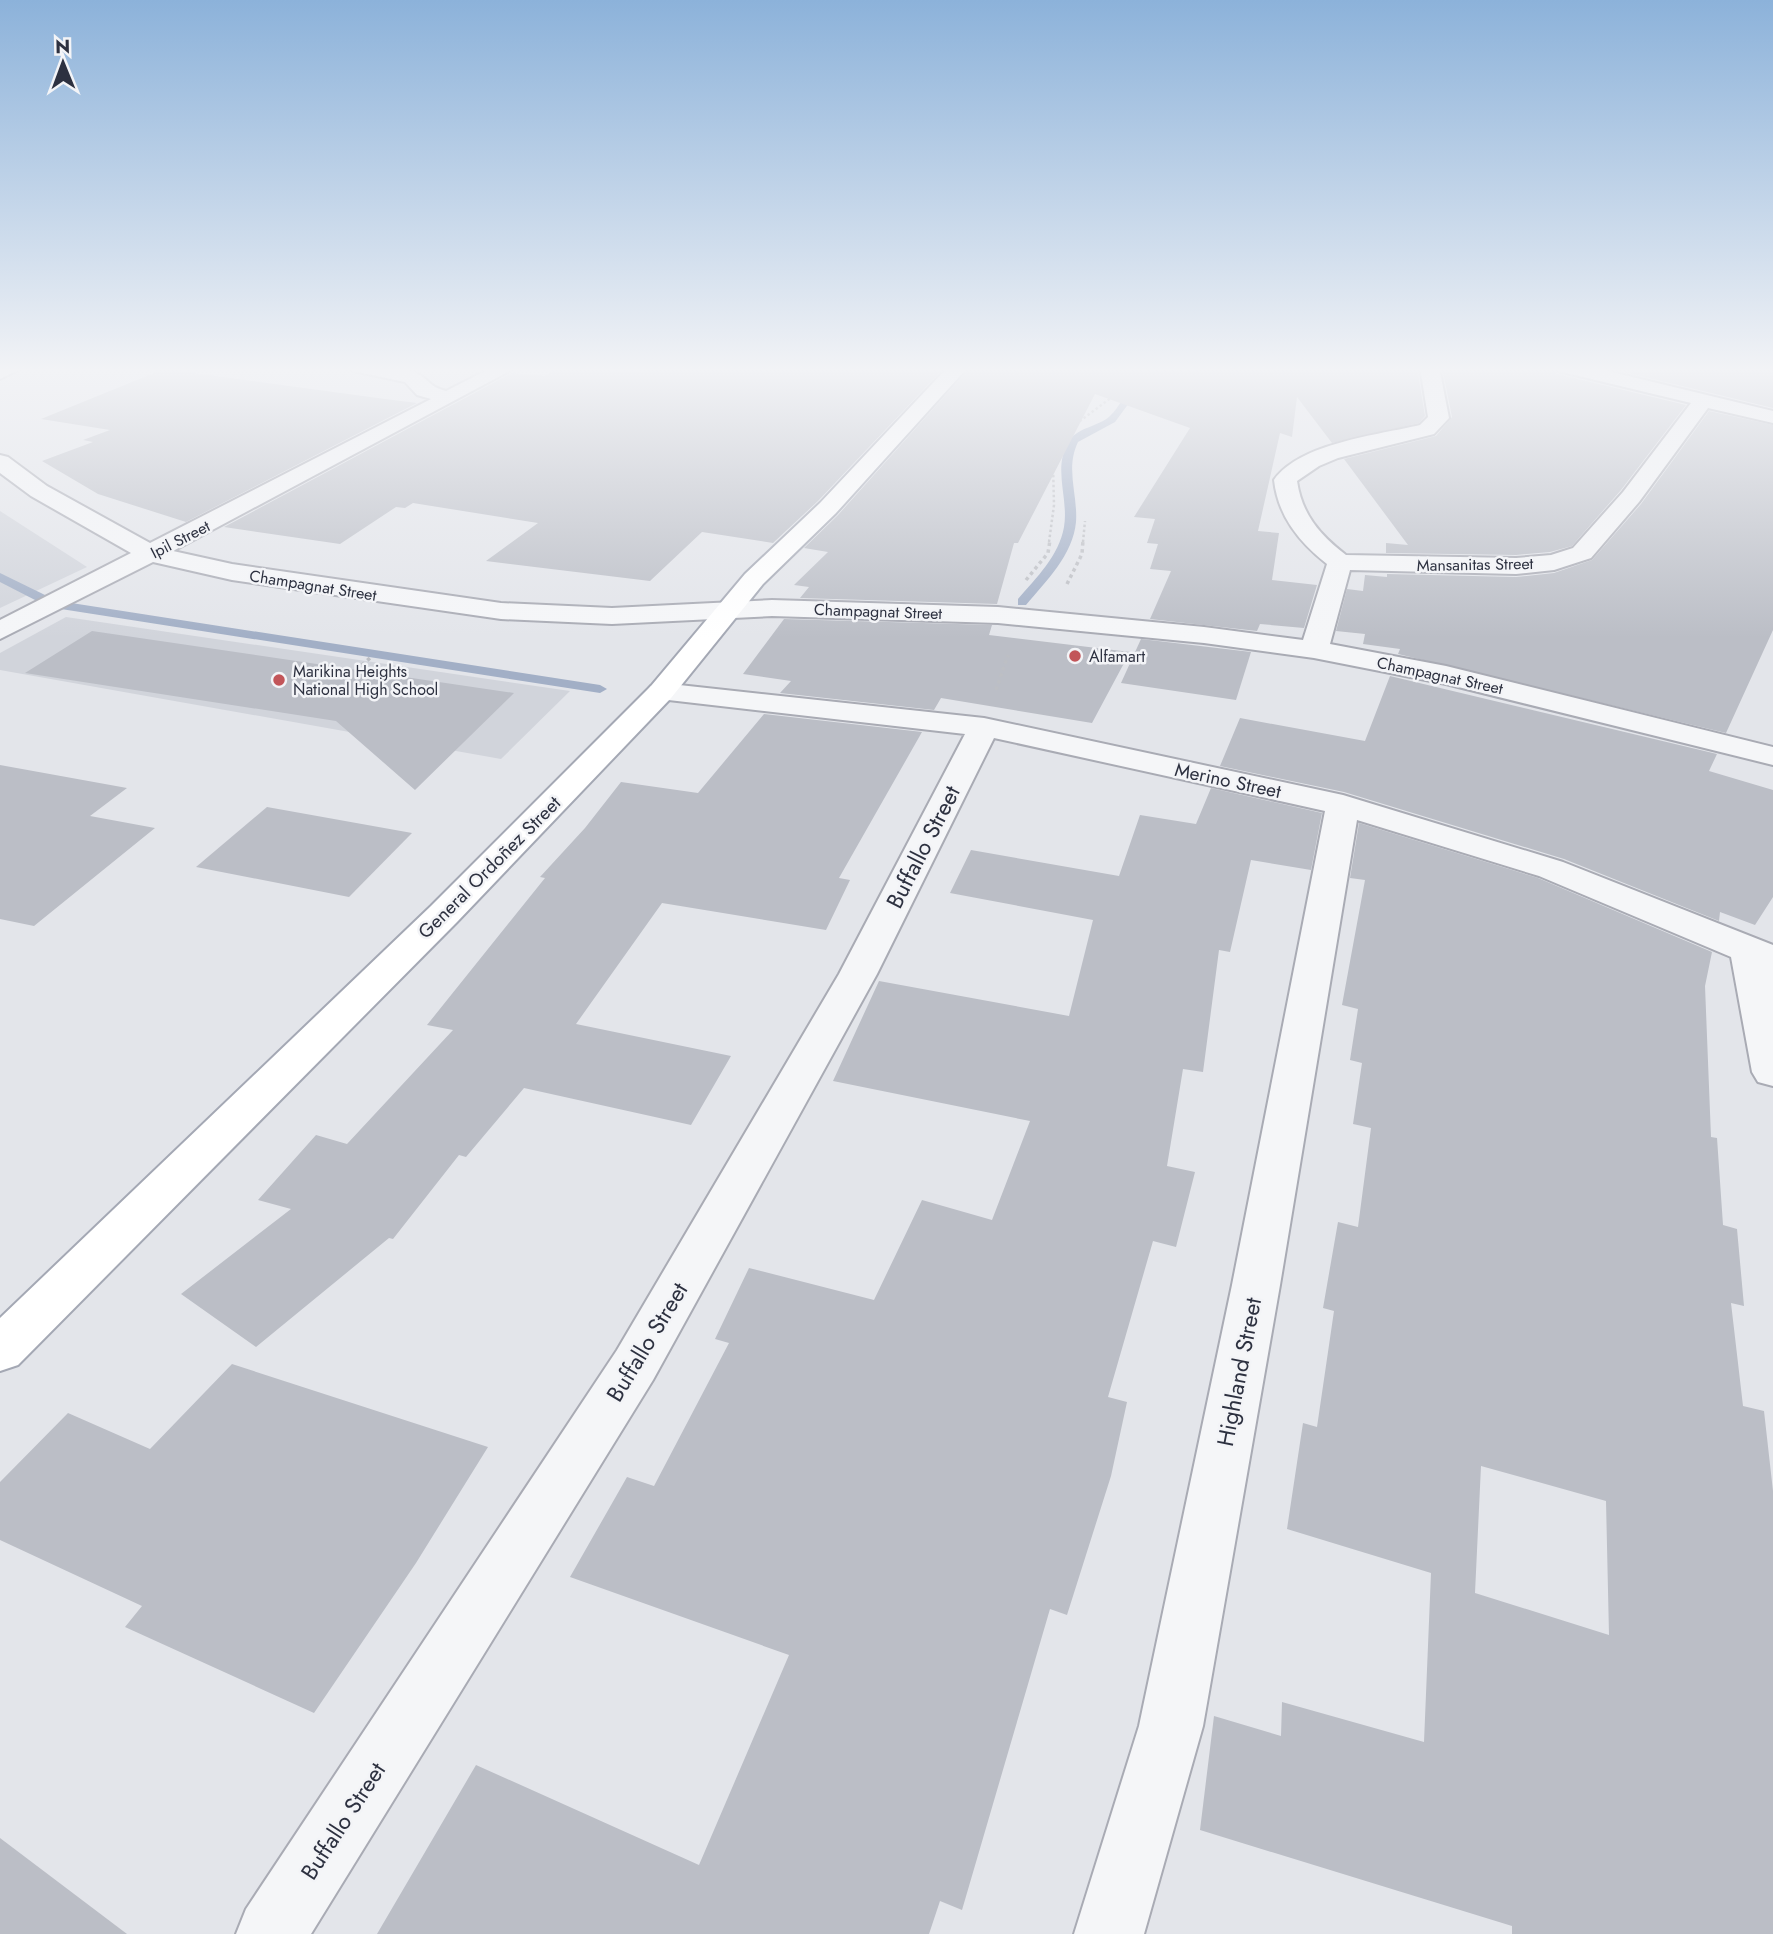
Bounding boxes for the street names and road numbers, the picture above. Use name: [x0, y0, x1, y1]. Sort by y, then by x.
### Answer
street label: Ipil Street: [147, 515, 214, 564]
street label: Mansanitas Street: [1416, 552, 1534, 577]
street label: Champagnat Street: [248, 564, 378, 607]
street label: Champagnat Street: [813, 598, 943, 625]
street label: Champagnat Street: [1375, 651, 1505, 700]
street label: Merino Street: [1172, 756, 1284, 805]
street label: Buffallo Street: [877, 779, 969, 914]
street label: General Ordoñez Street: [412, 790, 567, 945]
street label: Buffallo Street: [598, 1275, 696, 1408]
street label: Highland Street: [1208, 1294, 1270, 1449]
street label: Buffallo Street: [292, 1755, 394, 1886]

